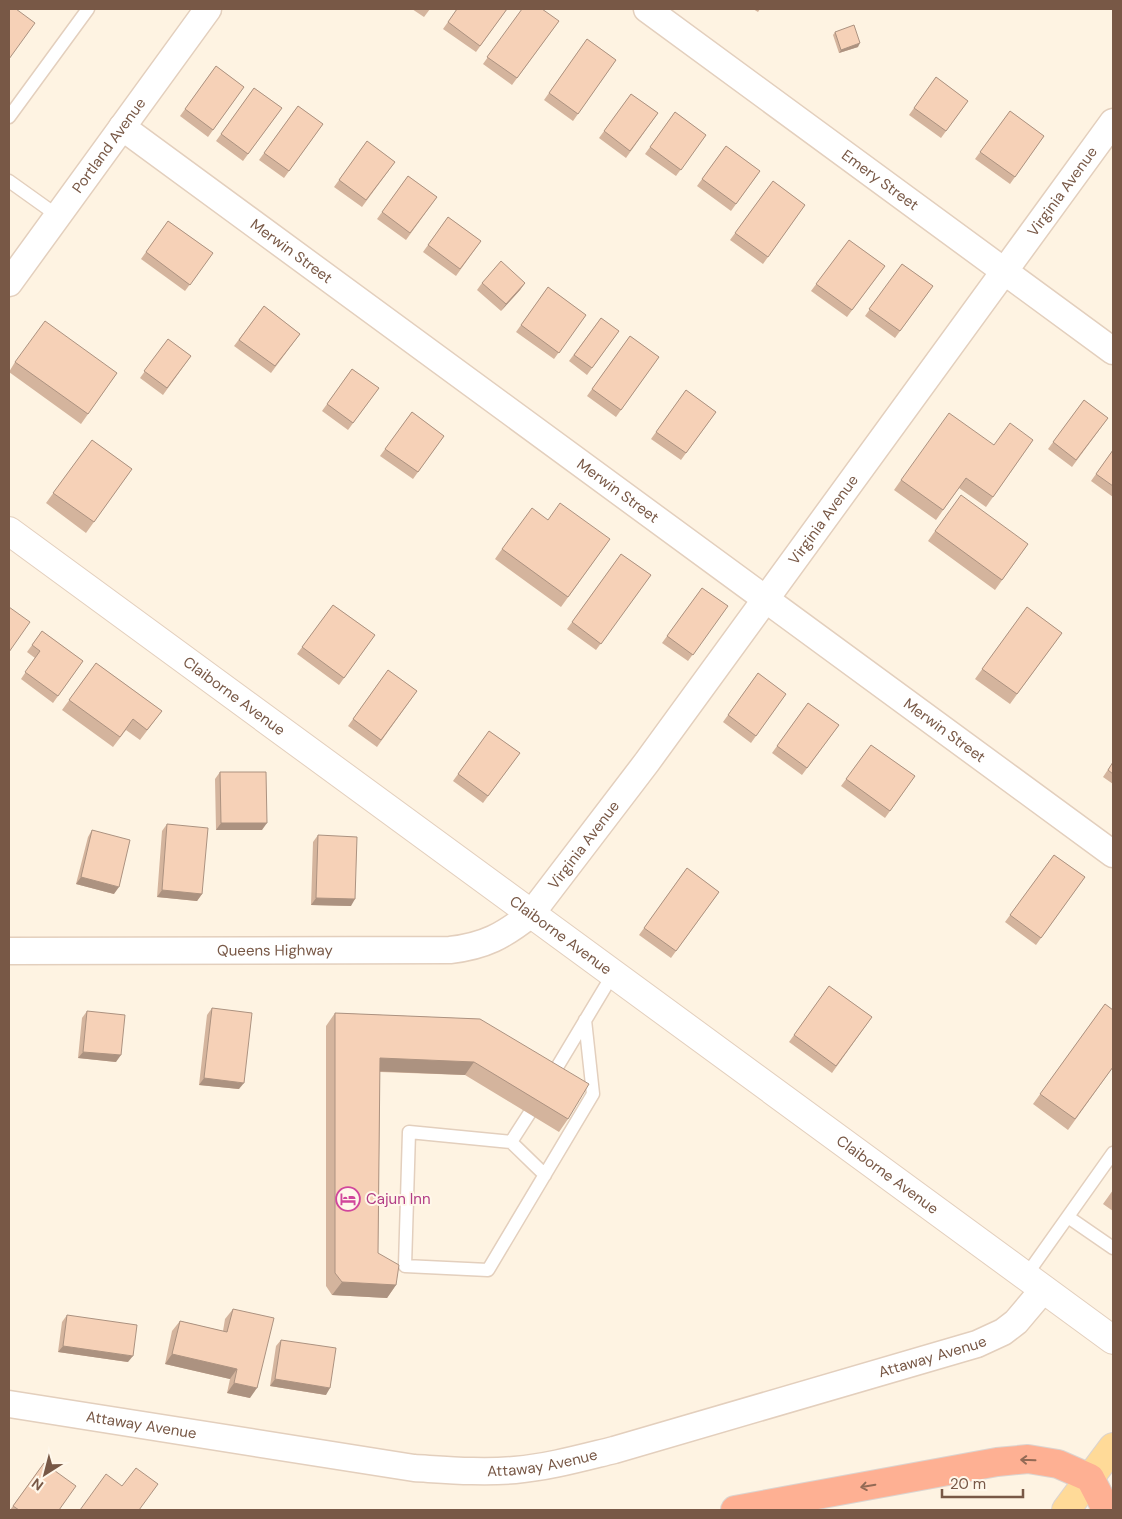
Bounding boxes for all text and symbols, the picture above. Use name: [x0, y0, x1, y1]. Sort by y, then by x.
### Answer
street label: Portland Avenue: [68, 94, 150, 197]
street label: Virginia Avenue: [1023, 143, 1102, 240]
street label: Emery Street: [837, 145, 923, 215]
street label: Merwin Street: [246, 214, 336, 288]
street label: Merwin Street: [573, 454, 663, 528]
street label: Virginia Avenue: [784, 471, 863, 569]
street label: Claiborne Avenue: [179, 652, 289, 740]
street label: Merwin Street: [899, 694, 990, 767]
street label: Virginia Avenue: [543, 797, 624, 893]
street label: Claiborne Avenue: [506, 891, 616, 979]
street label: Queens Highway: [217, 940, 334, 961]
street label: Claiborne Avenue: [832, 1131, 942, 1219]
hotel icon: Cajun Inn: [335, 1186, 361, 1212]
place label: Cajun Inn: [366, 1189, 431, 1209]
street label: Attaway Avenue: [876, 1331, 990, 1382]
street label: Attaway Avenue: [85, 1406, 198, 1444]
street label: Attaway Avenue: [487, 1444, 599, 1481]
north arrow: [20, 1449, 70, 1499]
one-way arrow: [1020, 1455, 1036, 1465]
scale bar: [942, 1466, 1023, 1498]
text: N: [28, 1474, 47, 1495]
text: 20 m: [950, 1474, 986, 1494]
one-way arrow: [860, 1481, 876, 1491]

